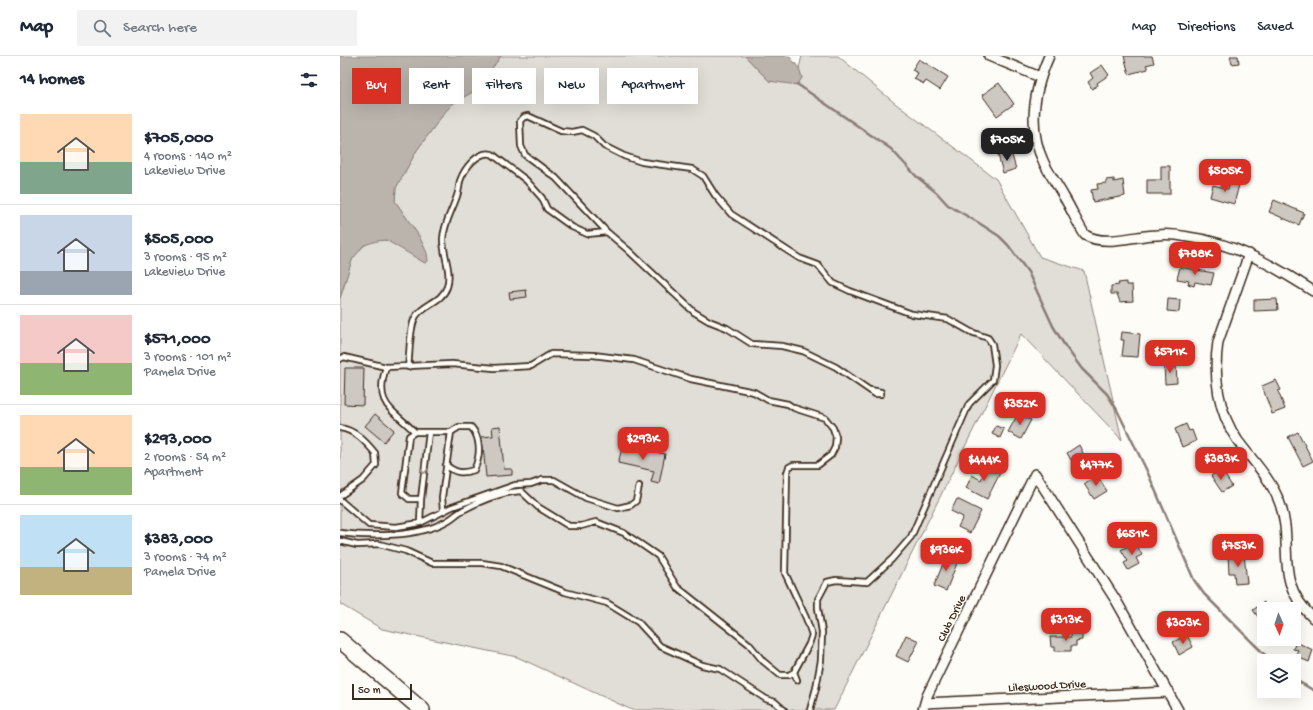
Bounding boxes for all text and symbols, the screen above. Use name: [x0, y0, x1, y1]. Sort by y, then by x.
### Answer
search box: [77, 10, 357, 46]
text: Map: [20, 16, 53, 39]
icon: search: [91, 17, 113, 39]
text: Search here: [123, 19, 197, 37]
text: Map: [1132, 19, 1156, 36]
text: Directions: [1178, 19, 1235, 36]
text: Saved: [1257, 19, 1293, 36]
chip: Buy: [352, 68, 401, 104]
chip: Rent: [409, 68, 464, 104]
chip: Filters: [472, 68, 536, 104]
chip: New: [544, 68, 599, 104]
chip: Apartment: [607, 68, 698, 104]
icon: filters: [298, 69, 320, 91]
text: 14 homes: [20, 70, 84, 90]
pin: $705K: [979, 128, 1035, 162]
text: $705,000: [144, 129, 213, 149]
icon: home: [52, 130, 100, 178]
text: $705K: [990, 133, 1024, 148]
text: 4 rooms · 140 m²: [144, 149, 232, 164]
pin: $505K: [1197, 159, 1253, 193]
text: Lakeview Drive: [144, 164, 225, 179]
text: $505K: [1208, 164, 1242, 179]
text: $505,000: [144, 230, 213, 250]
icon: home: [52, 231, 100, 279]
pin: $788K: [1167, 242, 1223, 276]
text: $788K: [1178, 247, 1212, 262]
text: 3 rooms · 95 m²: [144, 250, 227, 265]
text: Lakeview Drive: [144, 265, 225, 280]
text: $571,000: [144, 330, 211, 350]
icon: home: [52, 331, 100, 379]
pin: $571K: [1142, 340, 1198, 374]
text: $571K: [1154, 345, 1186, 360]
text: 3 rooms · 101 m²: [144, 350, 232, 365]
text: Pamela Drive: [144, 365, 216, 380]
pin: $352K: [992, 392, 1048, 426]
text: $352K: [1004, 397, 1036, 412]
pin: $293K: [615, 427, 671, 461]
text: $293,000: [144, 430, 212, 450]
icon: home: [52, 431, 100, 479]
text: $293K: [627, 432, 659, 447]
pin: $383K: [1193, 447, 1249, 481]
pin: $444K: [956, 448, 1012, 482]
text: 2 rooms · 54 m²: [144, 450, 226, 465]
text: $383K: [1204, 452, 1238, 467]
text: $444K: [968, 453, 1000, 468]
pin: $477K: [1068, 453, 1124, 487]
text: $477K: [1080, 458, 1112, 473]
text: Apartment: [144, 465, 203, 480]
one-way arrow: [420, 468, 429, 474]
pin: $651K: [1104, 522, 1160, 556]
text: $651K: [1116, 527, 1148, 542]
text: $383,000: [144, 530, 213, 550]
icon: home: [52, 531, 100, 579]
pin: $753K: [1210, 534, 1266, 568]
pin: $936K: [918, 538, 974, 572]
text: $753K: [1221, 539, 1255, 554]
text: $936K: [930, 543, 962, 558]
text: 3 rooms · 74 m²: [144, 550, 227, 565]
text: Pamela Drive: [144, 565, 216, 580]
street label: Club Drive: [936, 593, 970, 644]
north arrow: [1257, 602, 1301, 646]
map controls: [1257, 602, 1301, 698]
pin: $313K: [1038, 608, 1094, 642]
pin: $303K: [1155, 611, 1211, 645]
text: $313K: [1050, 613, 1082, 628]
text: $303K: [1166, 616, 1200, 631]
button: layers: [1257, 654, 1301, 698]
street label: Lileswood Drive: [1008, 678, 1087, 696]
scale bar: [352, 682, 412, 701]
text: 50 m: [358, 685, 380, 697]

